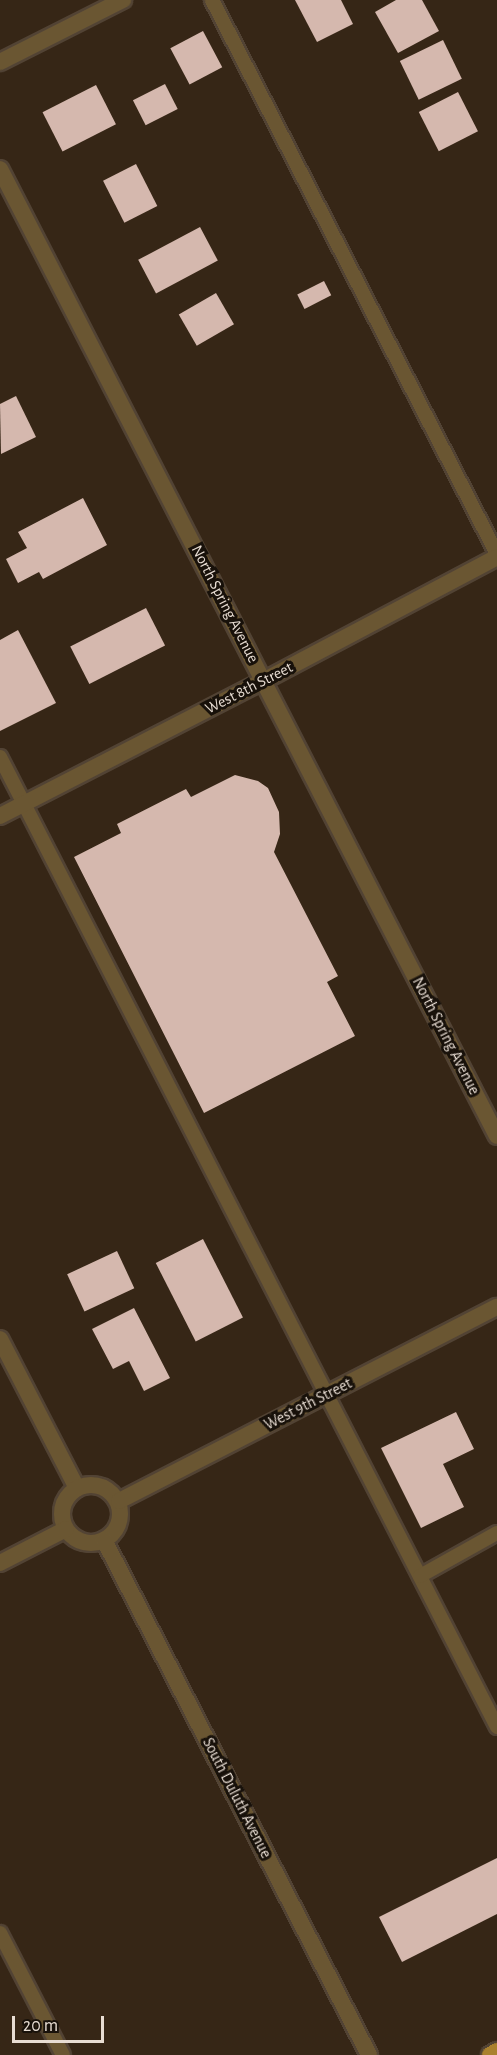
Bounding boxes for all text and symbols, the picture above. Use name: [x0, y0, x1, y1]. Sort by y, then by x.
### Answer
street label: North Spring Avenue: [187, 542, 263, 666]
street label: West 8th Street: [202, 658, 296, 718]
street label: North Spring Avenue: [408, 974, 484, 1098]
street label: West 9th Street: [261, 1374, 355, 1434]
street label: South Duluth Avenue: [198, 1735, 276, 1861]
scale bar: [15, 2004, 106, 2042]
text: 20 m: [23, 2017, 58, 2035]

